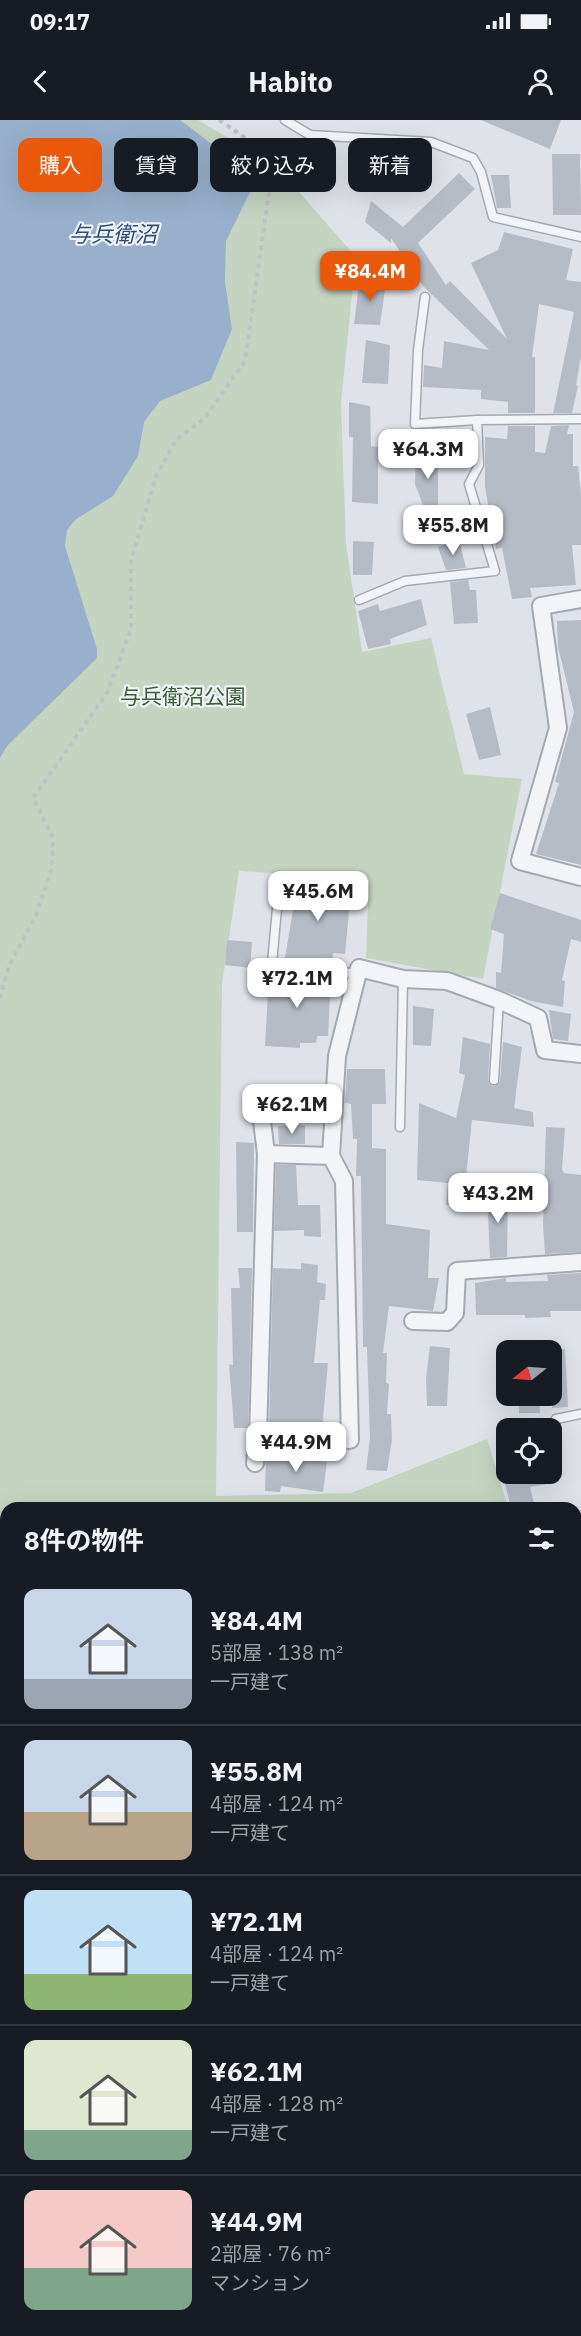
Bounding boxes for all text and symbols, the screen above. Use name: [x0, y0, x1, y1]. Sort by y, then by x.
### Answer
text: 09:17: [30, 7, 90, 36]
text: Habito: [248, 64, 333, 99]
icon: back: [24, 65, 57, 98]
icon: person: [524, 65, 557, 98]
chip: 購入: [18, 138, 102, 192]
chip: 賃貸: [114, 138, 198, 192]
chip: 絞り込み: [210, 138, 336, 192]
chip: 新着: [348, 138, 432, 192]
water label: 与兵衛沼: [69, 219, 160, 248]
pin: ¥84.4M: [321, 251, 419, 302]
text: ¥84.4M: [334, 257, 406, 284]
pin: ¥64.3M: [379, 429, 477, 480]
text: ¥64.3M: [392, 435, 464, 462]
pin: ¥55.8M: [404, 505, 502, 556]
text: ¥55.8M: [417, 511, 489, 538]
park label: 与兵衛沼公園: [120, 682, 246, 710]
pin: ¥45.6M: [269, 871, 367, 922]
text: ¥45.6M: [282, 877, 354, 904]
pin: ¥72.1M: [248, 958, 346, 1009]
text: ¥72.1M: [261, 964, 333, 991]
pin: ¥62.1M: [243, 1084, 341, 1135]
text: ¥62.1M: [256, 1090, 328, 1117]
pin: ¥43.2M: [449, 1173, 547, 1224]
text: ¥43.2M: [462, 1179, 534, 1206]
north arrow: [496, 1340, 562, 1406]
map controls: [496, 1340, 562, 1484]
button: locate: [496, 1418, 562, 1484]
pin: ¥44.9M: [247, 1422, 345, 1473]
text: ¥44.9M: [260, 1428, 332, 1455]
icon: filters: [525, 1522, 558, 1555]
text: 8件の物件: [24, 1523, 144, 1557]
text: ¥84.4M: [210, 1603, 303, 1637]
icon: home: [72, 1613, 144, 1685]
text: 5部屋 · 138 m²: [210, 1639, 343, 1666]
text: 一戸建て: [210, 1668, 290, 1695]
text: ¥55.8M: [210, 1754, 303, 1788]
icon: home: [72, 1764, 144, 1836]
text: 4部屋 · 124 m²: [210, 1790, 343, 1817]
text: 一戸建て: [210, 1819, 290, 1846]
text: ¥72.1M: [210, 1904, 303, 1938]
icon: home: [72, 1914, 144, 1986]
text: 4部屋 · 124 m²: [210, 1940, 343, 1967]
text: 一戸建て: [210, 1969, 290, 1996]
text: ¥62.1M: [210, 2054, 303, 2088]
icon: home: [72, 2064, 144, 2136]
text: 4部屋 · 128 m²: [210, 2090, 343, 2117]
text: 一戸建て: [210, 2119, 290, 2146]
text: ¥44.9M: [210, 2204, 303, 2238]
icon: home: [72, 2214, 144, 2286]
text: 2部屋 · 76 m²: [210, 2240, 331, 2267]
text: マンション: [210, 2269, 310, 2296]

